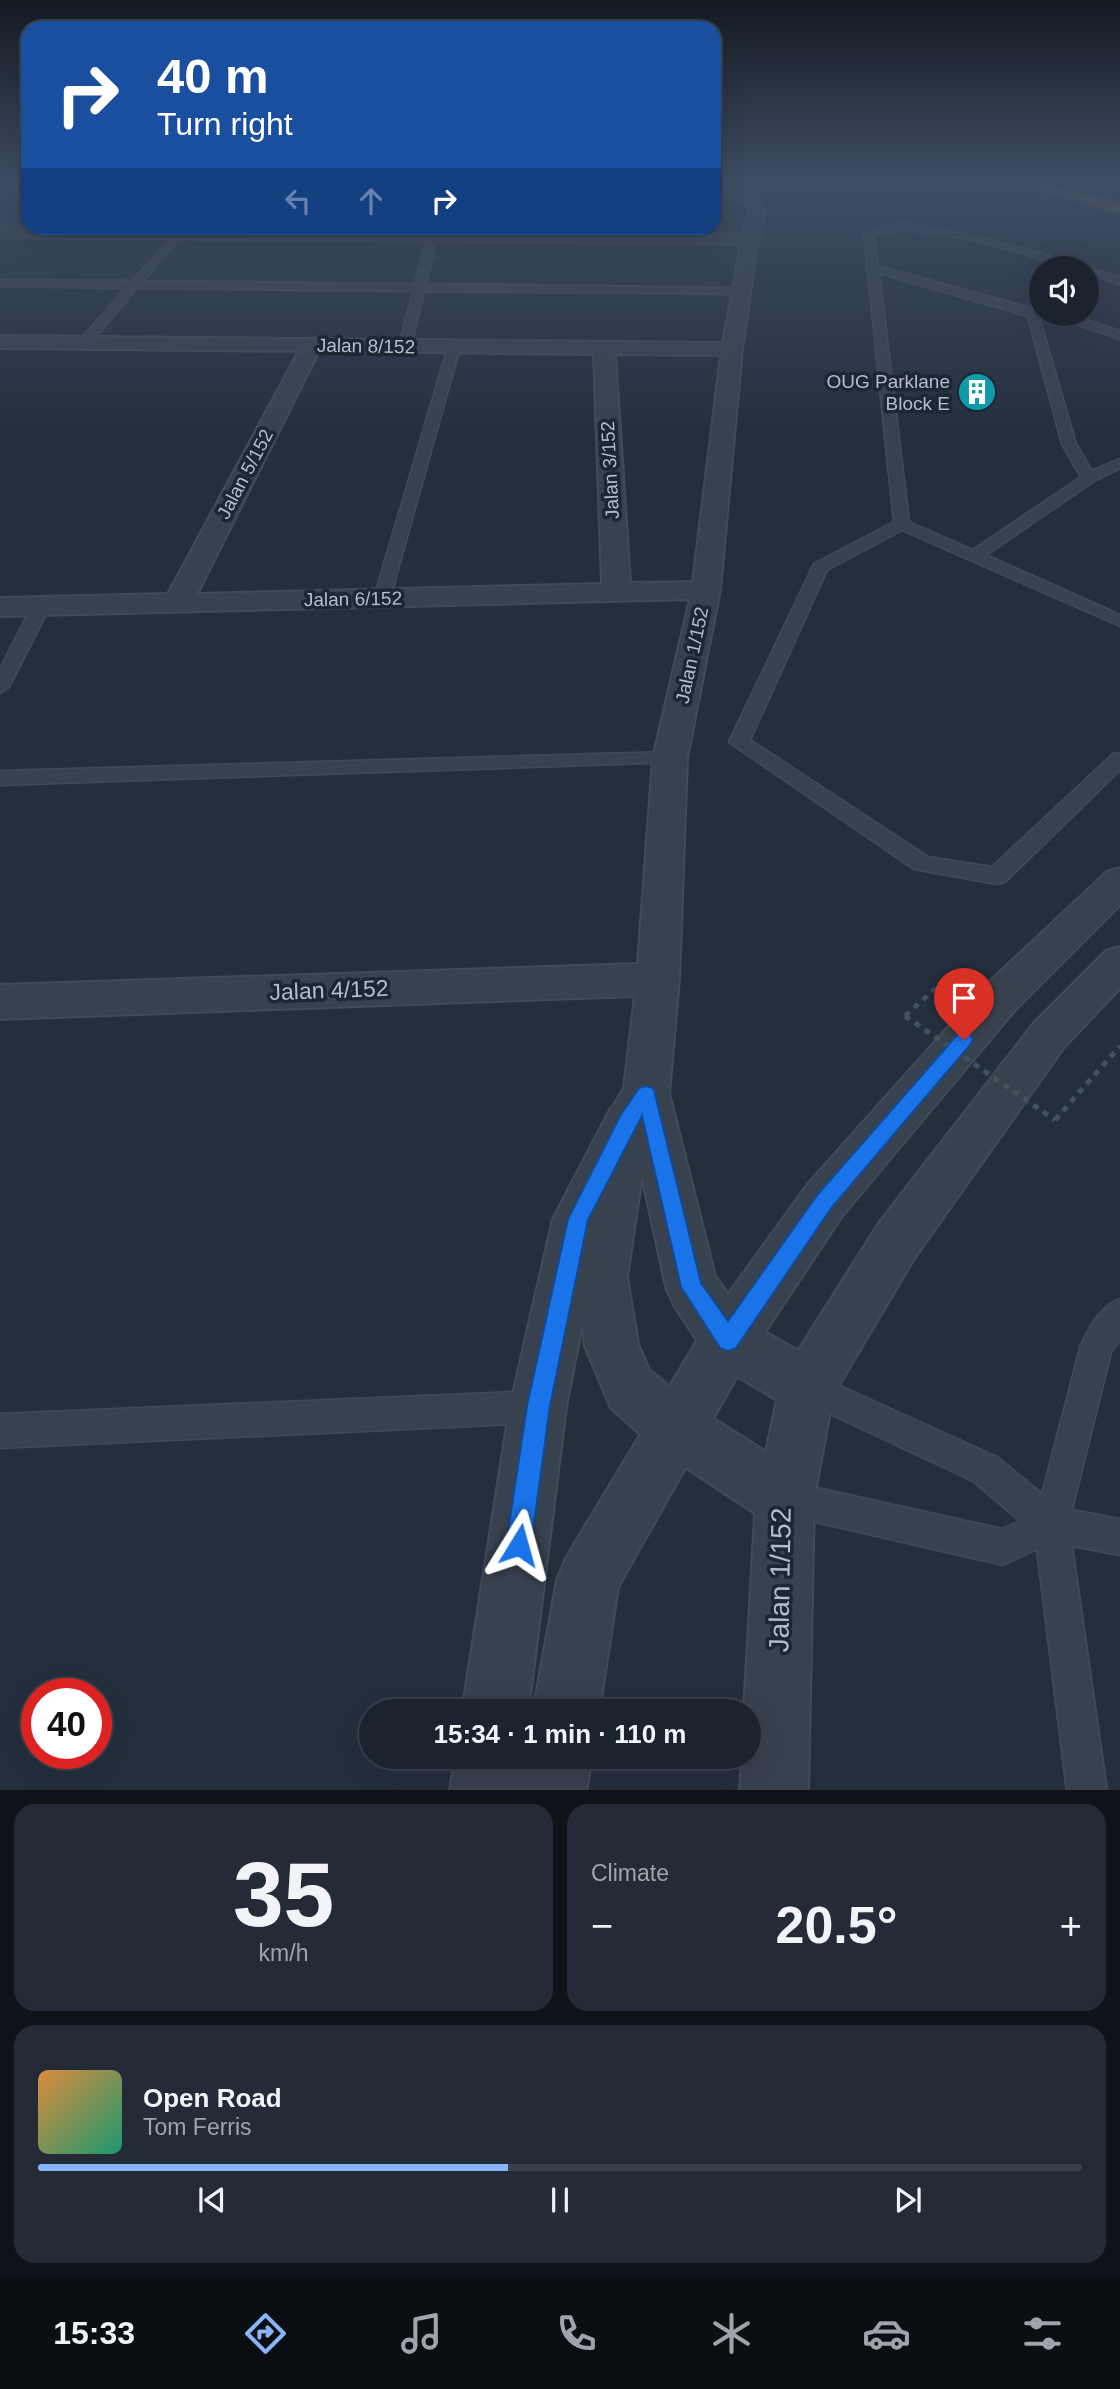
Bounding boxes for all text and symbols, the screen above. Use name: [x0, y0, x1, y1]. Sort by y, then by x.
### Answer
icon: right: [42, 49, 133, 140]
text: 40 m: [157, 49, 269, 103]
text: Turn right: [157, 106, 293, 142]
icon: left: [279, 182, 317, 220]
icon: ahead: [352, 182, 390, 220]
icon: right: [425, 182, 463, 220]
map controls: [1029, 256, 1099, 326]
button: sound: [1029, 256, 1099, 326]
street label: Jalan 8/152: [317, 335, 415, 357]
place label: OUG Parklane Block E: [826, 371, 950, 414]
building icon: OUG Parklane Block E: [956, 371, 998, 413]
street label: Jalan 3/152: [597, 420, 623, 520]
street label: Jalan 5/152: [213, 426, 277, 522]
street label: Jalan 6/152: [304, 588, 402, 610]
street label: Jalan 1/152: [672, 605, 712, 705]
pin: [934, 968, 994, 1040]
street label: Jalan 4/152: [269, 975, 389, 1005]
icon: arrive: [945, 979, 983, 1017]
street label: Jalan 1/152: [763, 1507, 797, 1653]
position arrow: [482, 1508, 556, 1582]
speed limit sign: 40: [21, 1678, 112, 1769]
text: 15:34 · 1 min · 110 m: [434, 1719, 686, 1749]
text: 35: [233, 1844, 334, 1945]
text: Climate: [591, 1860, 669, 1886]
text: 20.5°: [775, 1896, 898, 1954]
text: −: [591, 1905, 613, 1947]
text: +: [1060, 1905, 1082, 1947]
text: km/h: [259, 1940, 308, 1966]
text: Open Road: [143, 2083, 282, 2113]
text: Tom Ferris: [143, 2114, 252, 2140]
icon: previous: [193, 2181, 231, 2219]
icon: pause: [541, 2181, 579, 2219]
icon: next: [889, 2181, 927, 2219]
icon: directions: [241, 2309, 290, 2358]
icon: music: [397, 2309, 446, 2358]
icon: phone: [552, 2309, 601, 2358]
icon: climate: [707, 2309, 756, 2358]
icon: car: [862, 2309, 911, 2358]
icon: filters: [1018, 2309, 1067, 2358]
text: 15:33: [53, 2315, 135, 2351]

